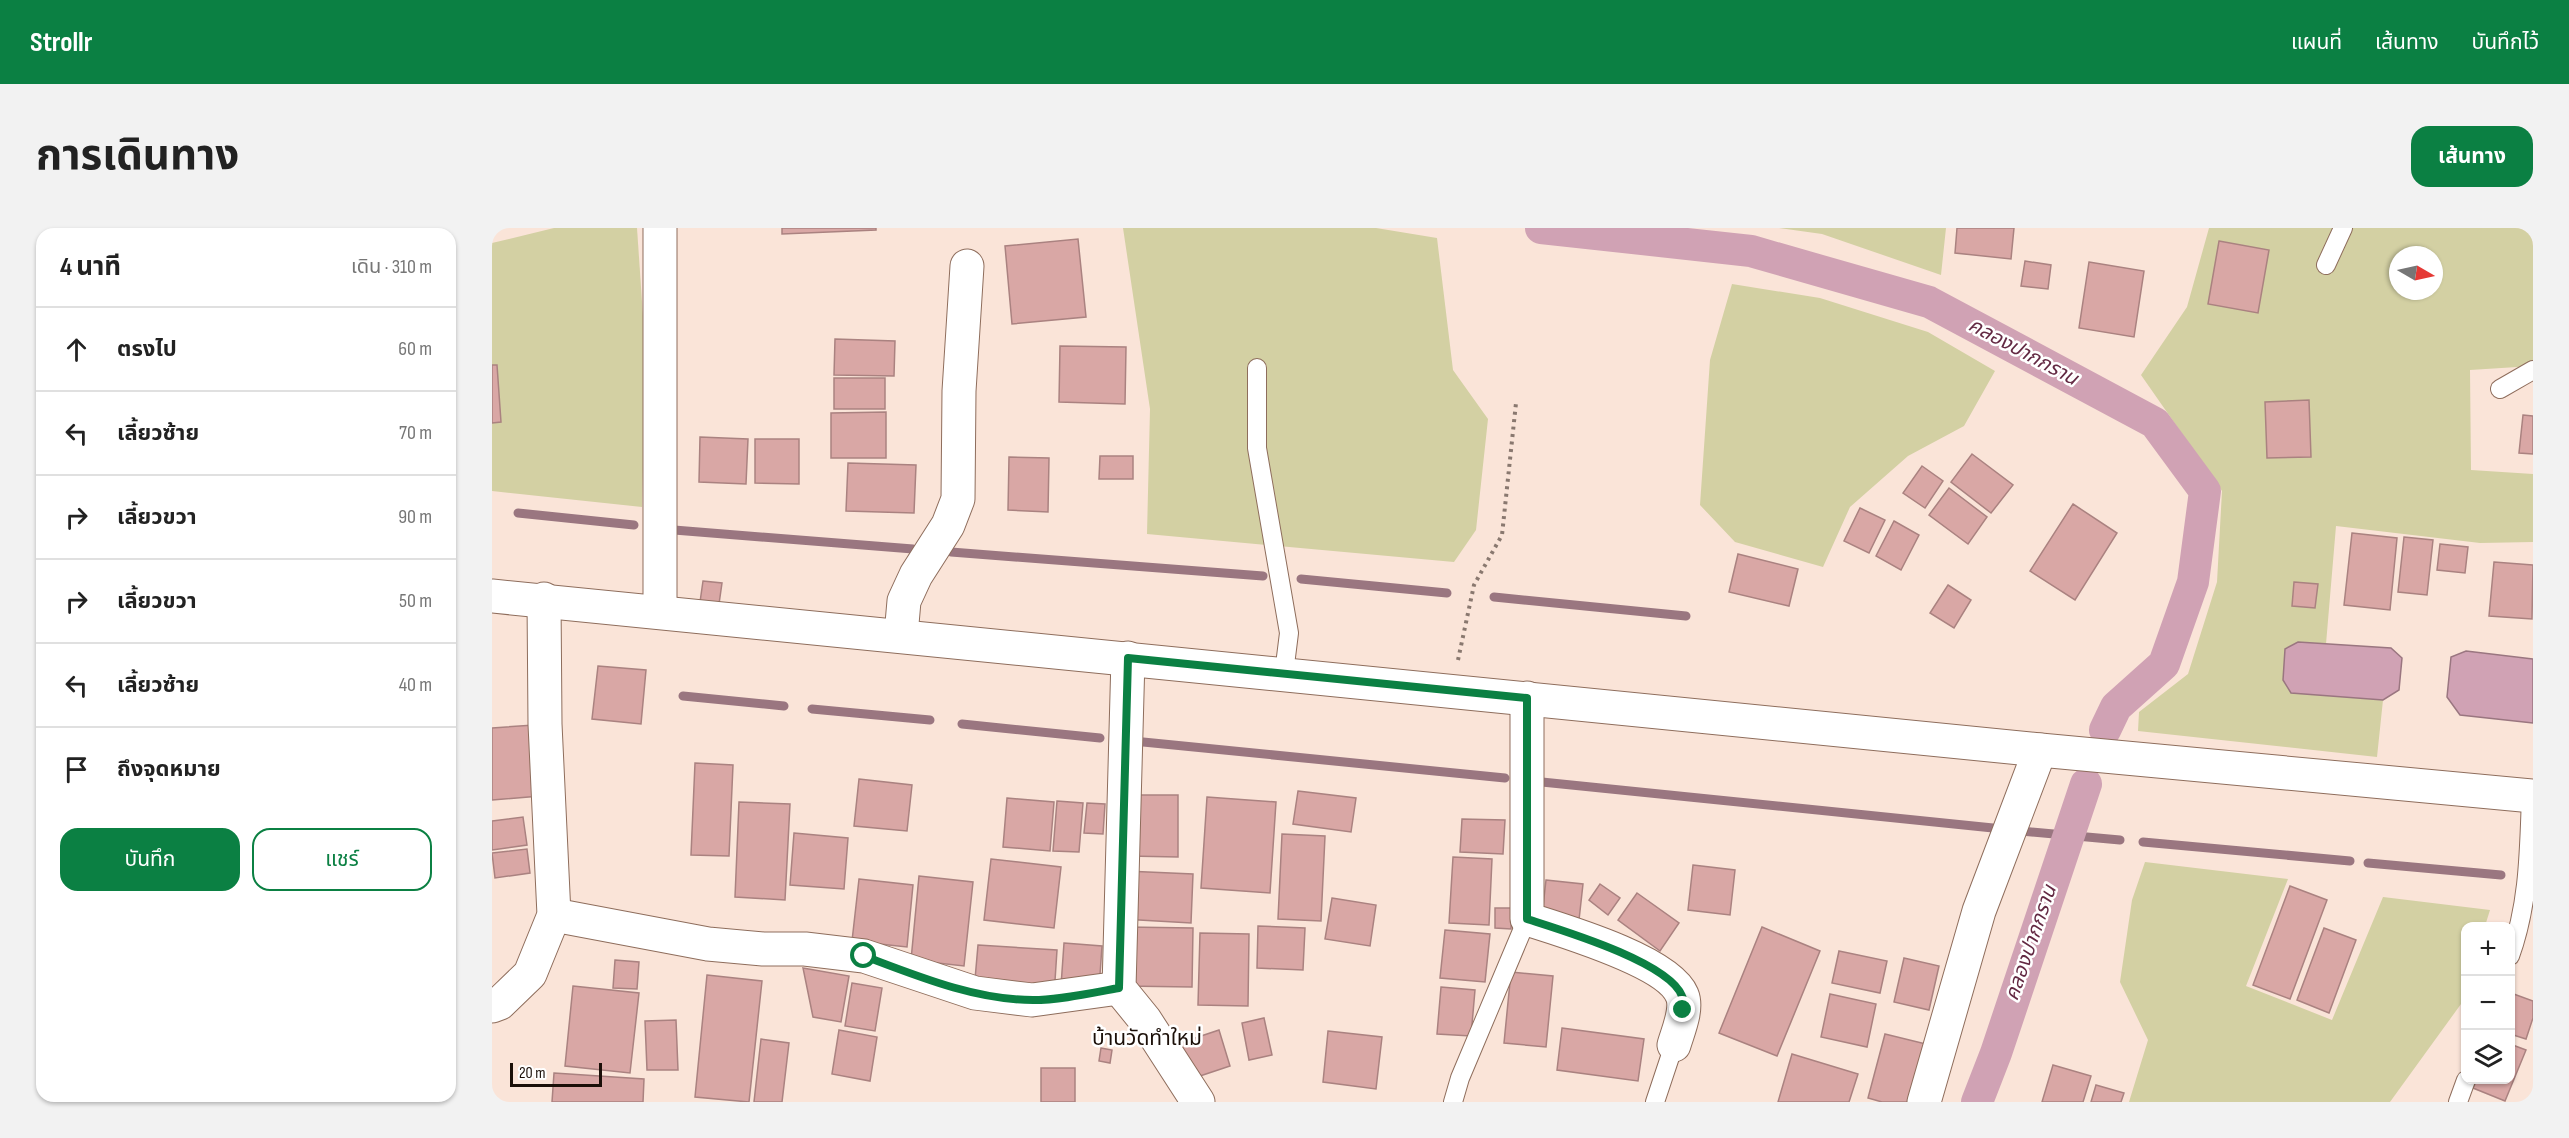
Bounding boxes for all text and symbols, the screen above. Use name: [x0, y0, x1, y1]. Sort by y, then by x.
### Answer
text: Strollr: [30, 26, 92, 59]
text: แผนที่: [2291, 30, 2342, 55]
text: เส้นทาง: [2375, 30, 2439, 55]
text: บันทึกไว้: [2472, 30, 2539, 55]
button: เส้นทาง: [2411, 126, 2533, 187]
text: การเดินทาง: [36, 131, 239, 182]
north arrow: [2389, 246, 2443, 300]
text: 4 นาที: [60, 252, 121, 283]
text: เดิน · 310 m: [351, 255, 432, 279]
water label: คลองปากกราน: [1964, 313, 2083, 392]
icon: ahead: [60, 333, 93, 366]
text: ตรงไป: [117, 336, 177, 363]
text: 60 m: [398, 337, 432, 361]
icon: left: [60, 417, 93, 450]
text: เลี้ยวซ้าย: [117, 420, 199, 447]
text: 70 m: [399, 421, 432, 445]
icon: right: [60, 501, 93, 534]
text: เลี้ยวขวา: [117, 504, 197, 531]
text: 90 m: [398, 505, 432, 529]
icon: right: [60, 585, 93, 618]
text: เลี้ยวขวา: [117, 588, 197, 615]
text: 50 m: [399, 589, 432, 613]
icon: left: [60, 669, 93, 702]
text: เลี้ยวซ้าย: [117, 672, 199, 699]
text: 40 m: [399, 673, 432, 697]
icon: arrive: [60, 753, 93, 786]
text: ถึงจุดหมาย: [117, 756, 221, 783]
button: บันทึก: [60, 828, 240, 891]
button: แชร์: [252, 828, 432, 891]
water label: คลองปากกราน: [2000, 881, 2062, 1004]
map controls: [2461, 922, 2515, 1084]
button: +: [2461, 922, 2515, 976]
route start: [850, 942, 876, 968]
button: −: [2461, 976, 2515, 1030]
route end: [1669, 996, 1695, 1022]
district label: บ้านวัดทำใหม่: [1092, 1026, 1202, 1051]
button: layers: [2461, 1030, 2515, 1084]
scale bar: [510, 1060, 602, 1088]
text: 20 m: [519, 1064, 546, 1083]

